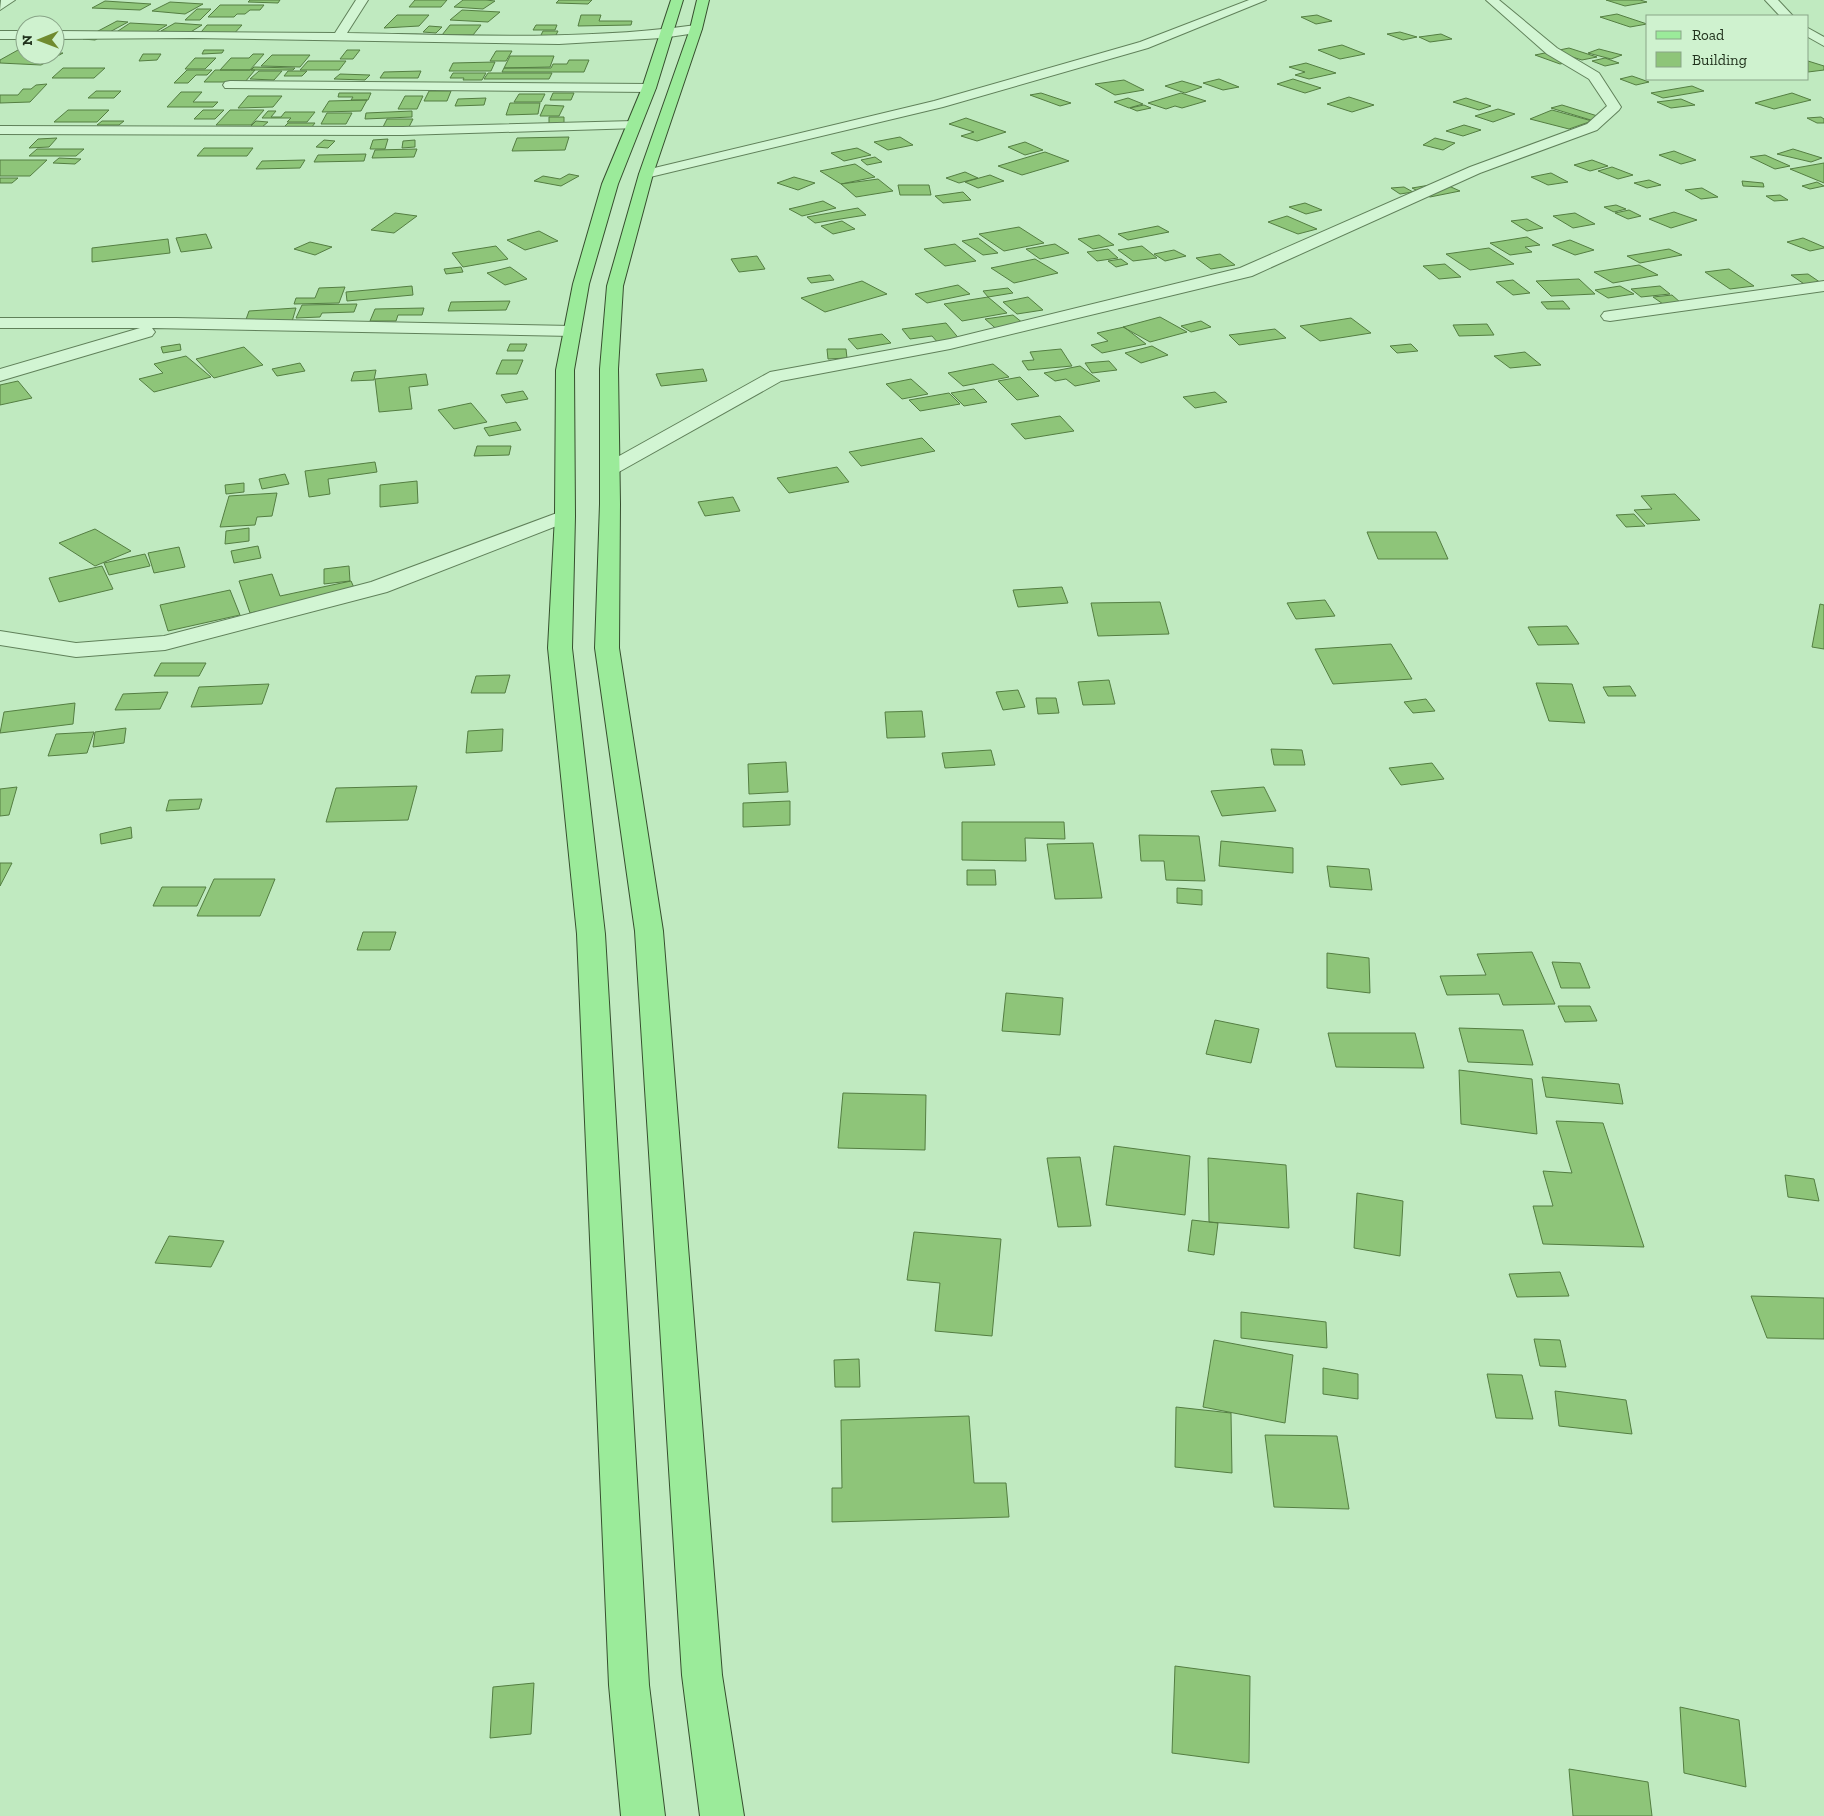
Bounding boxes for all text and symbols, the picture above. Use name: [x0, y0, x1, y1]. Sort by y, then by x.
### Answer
north arrow: [15, 15, 65, 65]
legend: [1646, 15, 1809, 80]
text: Road: [1692, 26, 1725, 44]
text: N: [19, 34, 36, 46]
text: Building: [1692, 51, 1747, 69]

